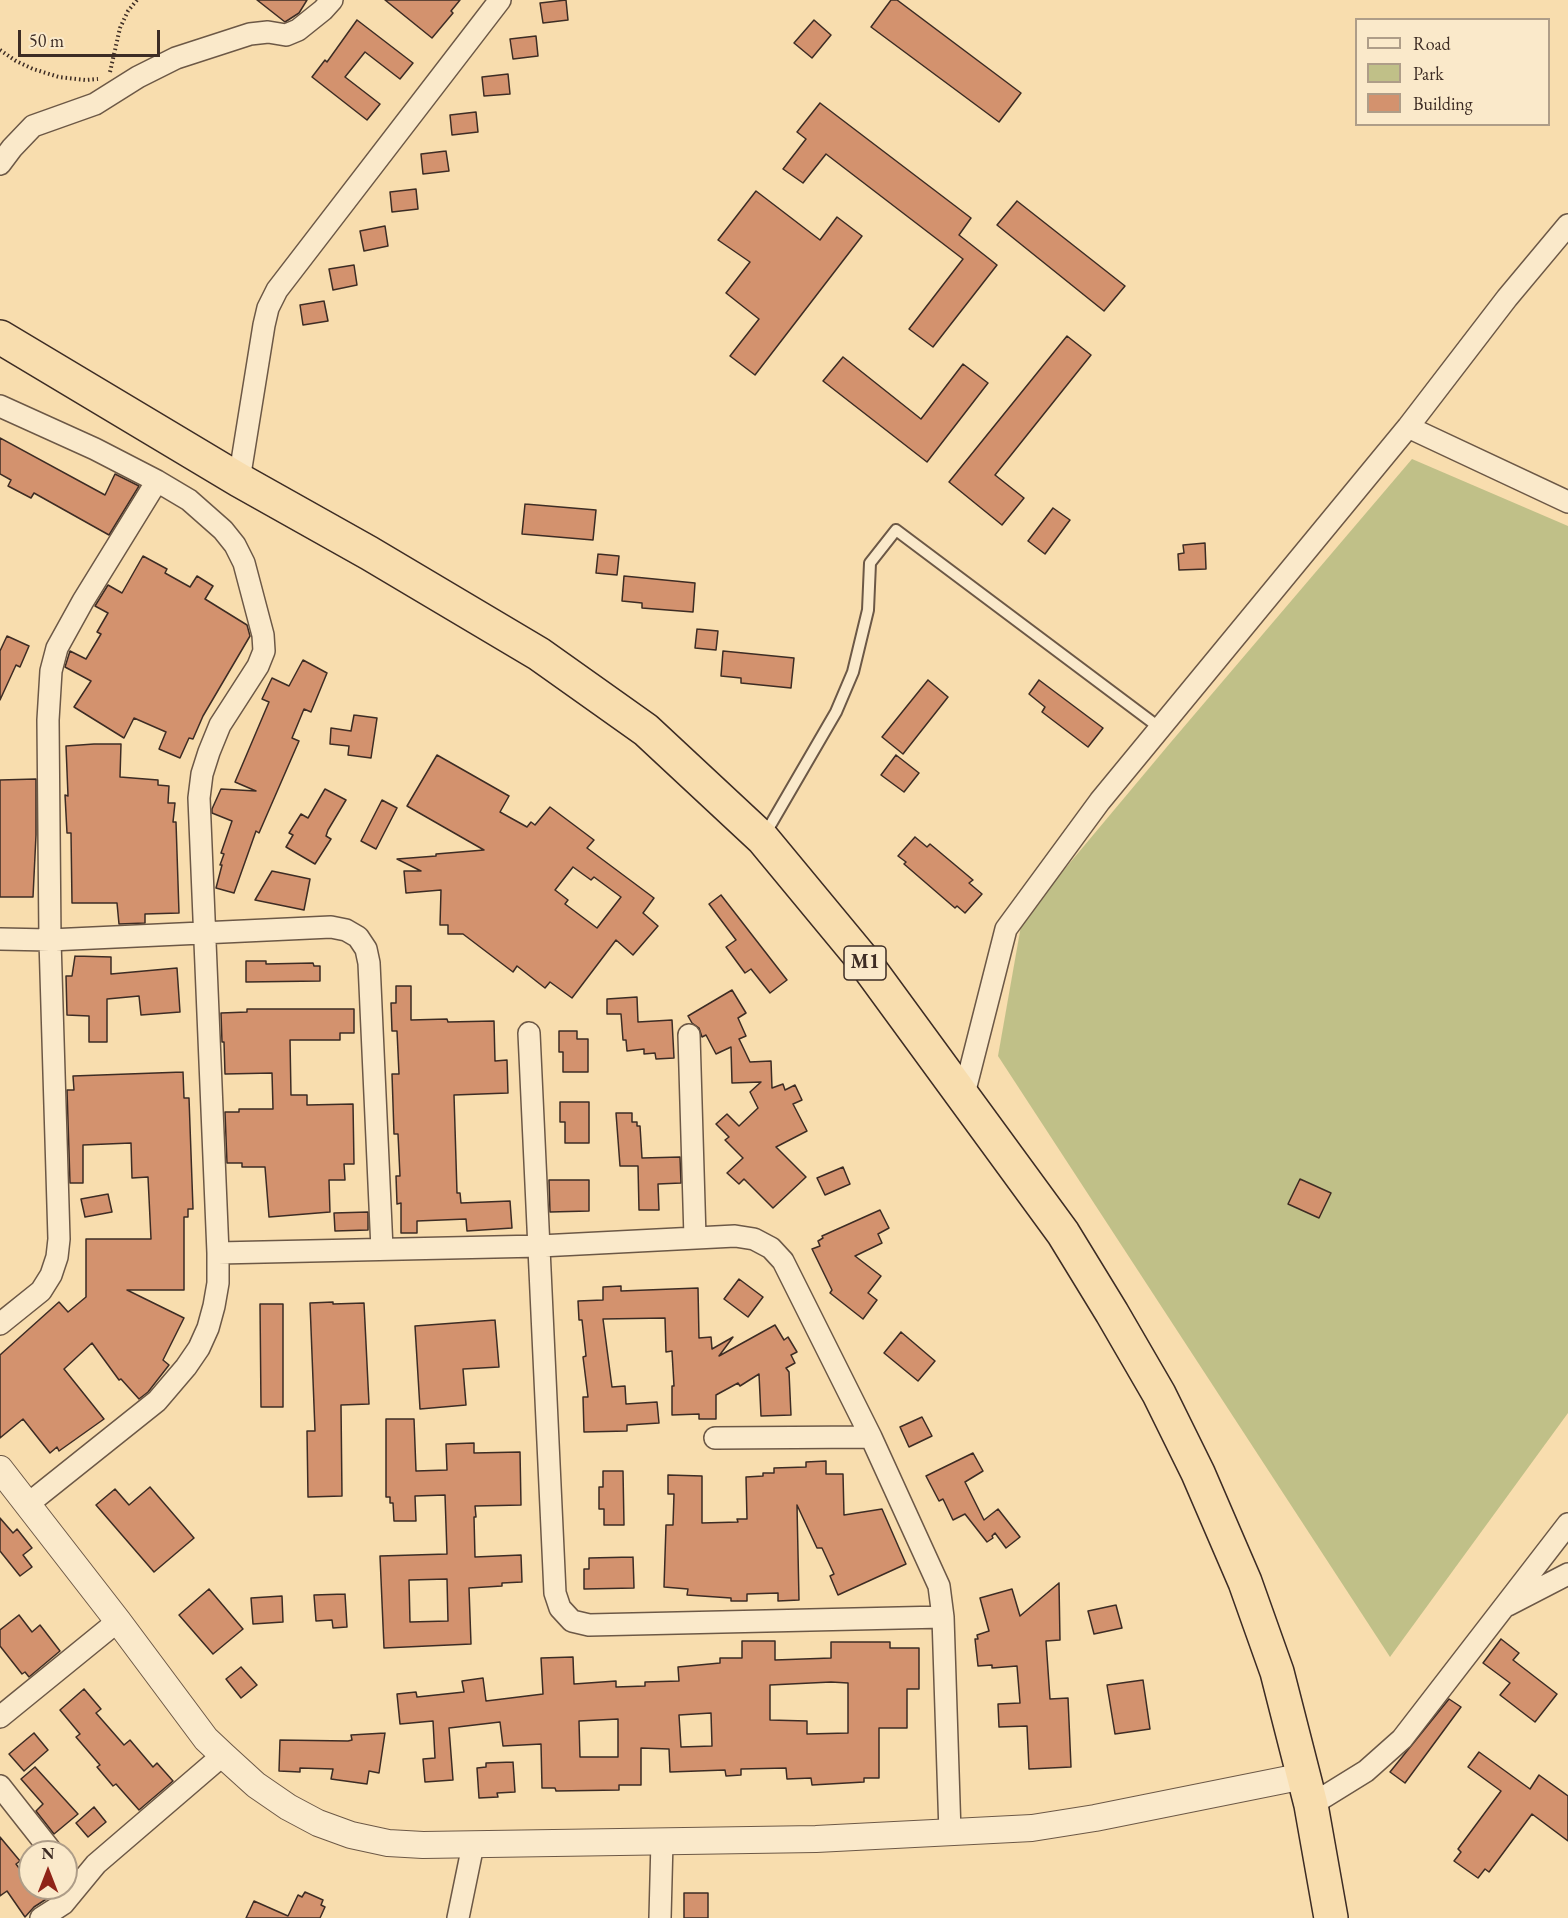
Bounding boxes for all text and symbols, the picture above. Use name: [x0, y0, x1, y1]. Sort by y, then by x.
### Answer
scale bar: [21, 18, 164, 56]
legend: [1355, 18, 1550, 126]
text: 50 m: [29, 29, 64, 52]
text: Road: [1413, 32, 1451, 55]
text: Park: [1413, 62, 1444, 85]
text: Building: [1413, 92, 1473, 115]
road number: M1: [844, 946, 886, 980]
north arrow: [18, 1840, 78, 1900]
text: N: [42, 1843, 54, 1864]

